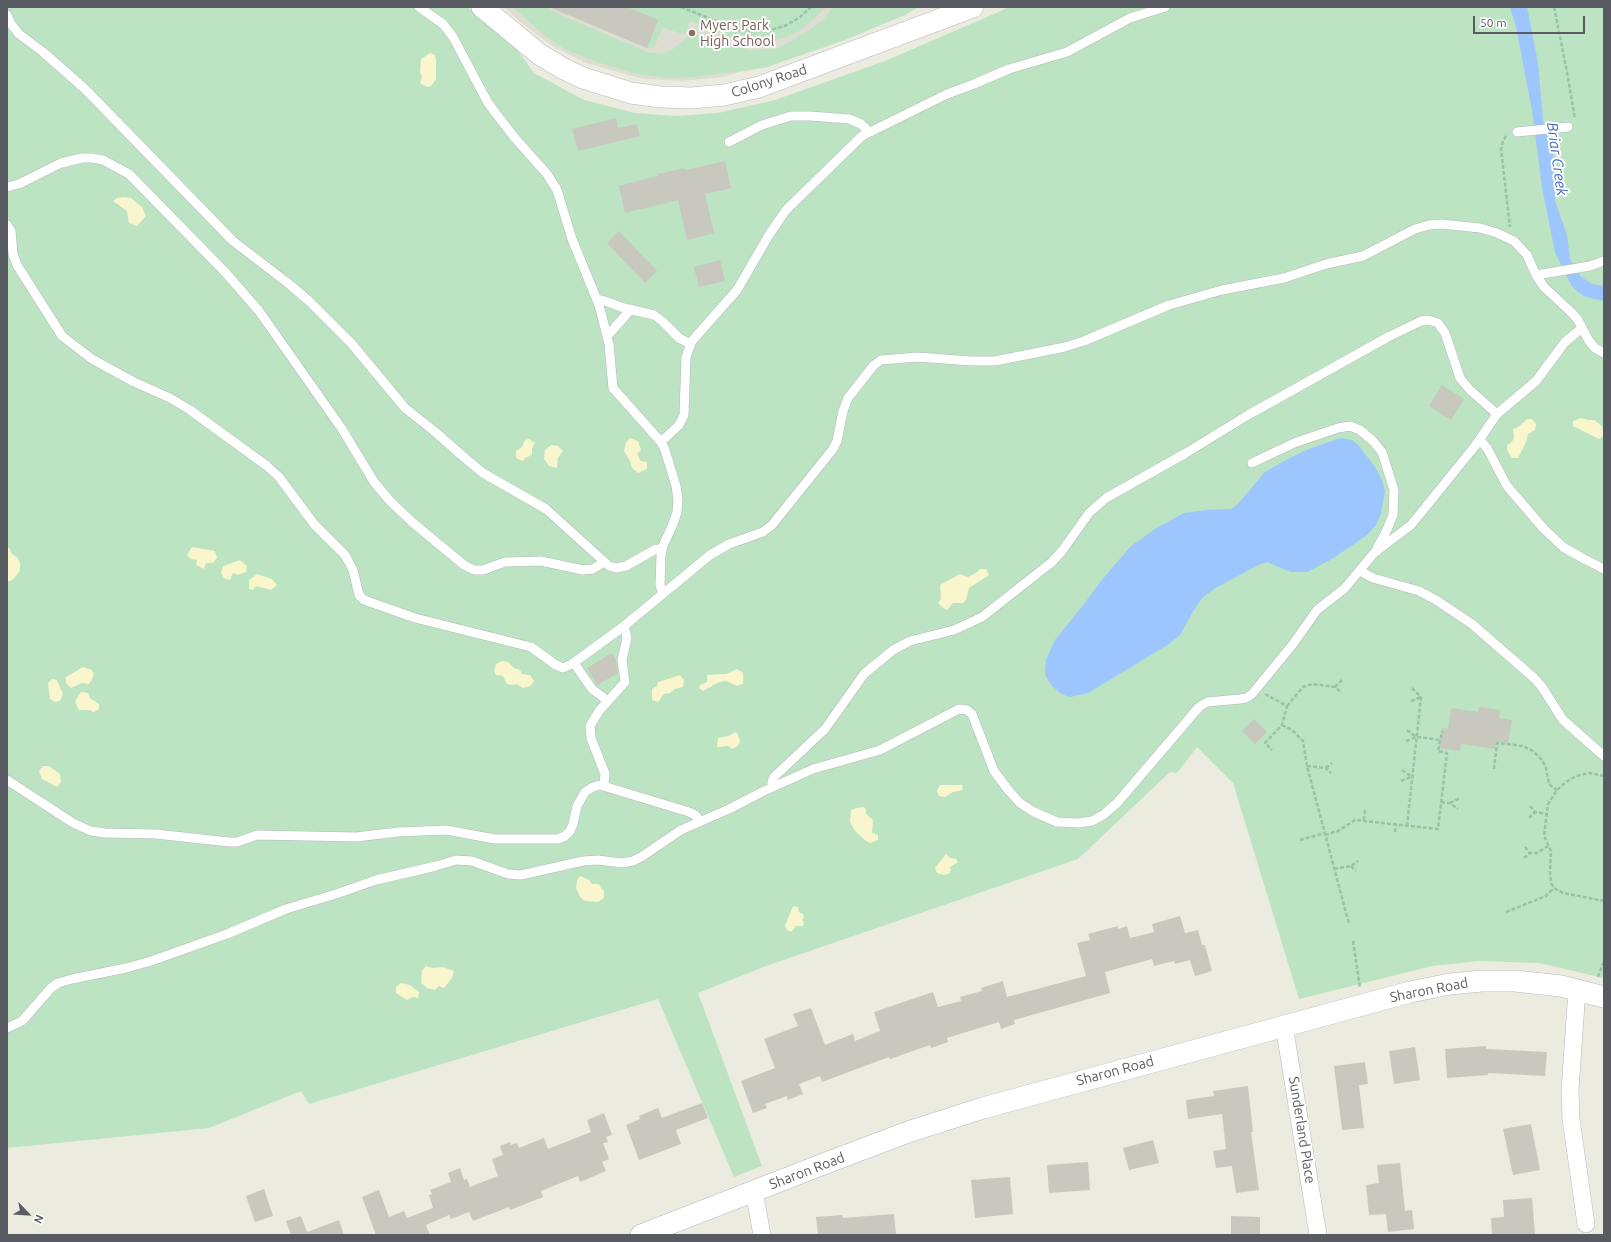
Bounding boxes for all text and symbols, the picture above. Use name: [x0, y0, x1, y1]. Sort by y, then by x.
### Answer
scale bar: [1475, 8, 1587, 34]
text: 50 m: [1480, 16, 1507, 29]
place label: Myers Park High School: [700, 17, 774, 50]
marker: Myers Park High School: [687, 28, 697, 38]
street label: Colony Road: [729, 61, 809, 101]
water label: Briar Creek: [1543, 121, 1571, 197]
street label: Sharon Road: [1388, 974, 1470, 1006]
street label: Sharon Road: [1074, 1053, 1156, 1089]
street label: Sunderland Place: [1285, 1075, 1319, 1185]
street label: Sharon Road: [767, 1149, 847, 1193]
north arrow: [8, 1194, 48, 1234]
text: N: [32, 1213, 46, 1225]

